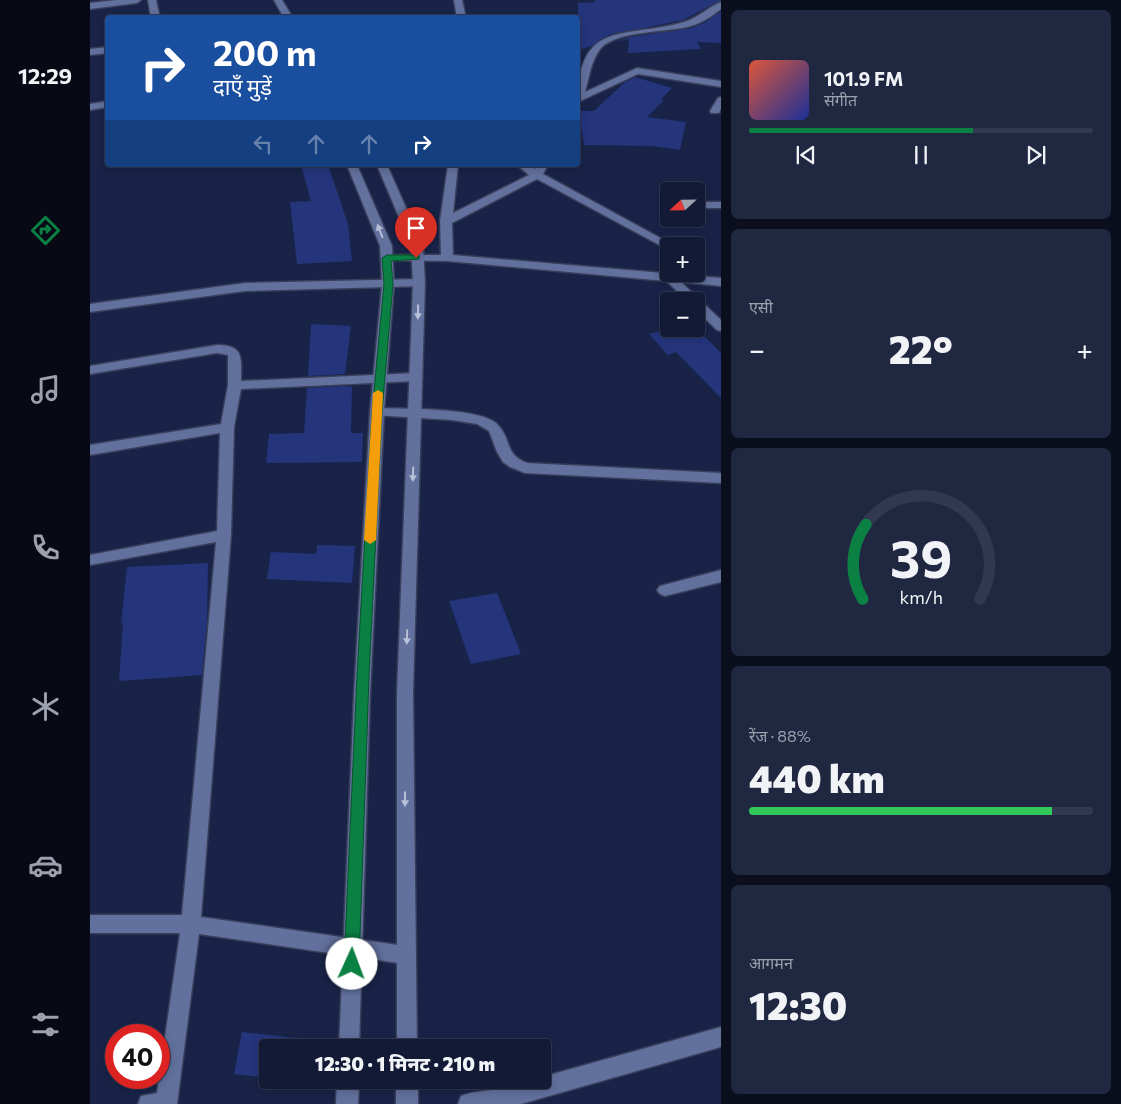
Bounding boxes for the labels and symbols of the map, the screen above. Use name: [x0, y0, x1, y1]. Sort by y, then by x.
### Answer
north arrow: [660, 182, 705, 228]
pin: [395, 207, 437, 258]
one-way arrow: [376, 223, 384, 238]
one-way arrow: [414, 304, 422, 320]
one-way arrow: [408, 466, 416, 482]
one-way arrow: [403, 629, 411, 645]
one-way arrow: [401, 791, 409, 807]
position arrow: [325, 937, 377, 989]
speed limit sign: 40: [105, 1024, 170, 1089]

